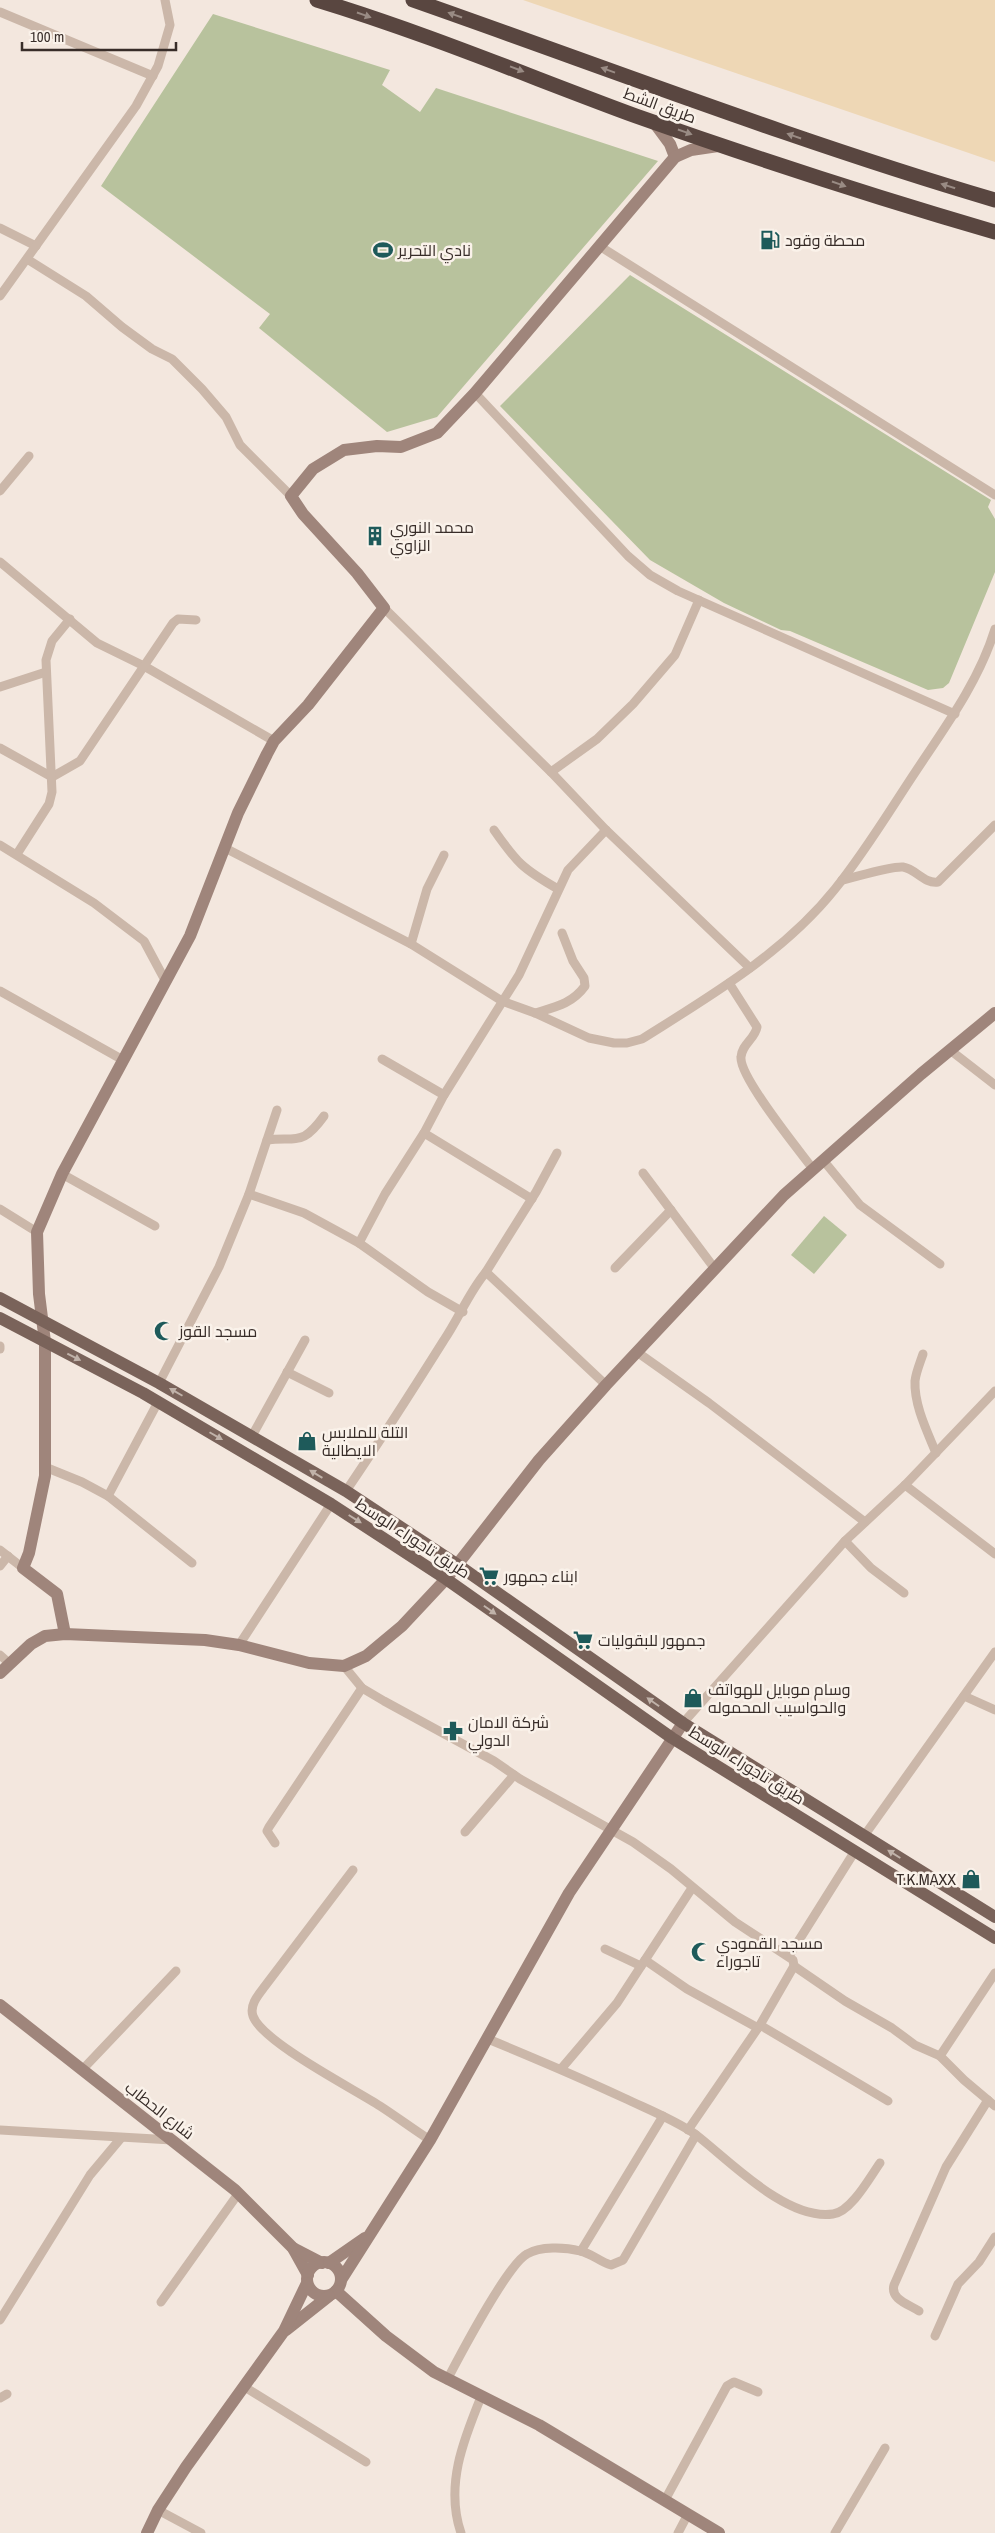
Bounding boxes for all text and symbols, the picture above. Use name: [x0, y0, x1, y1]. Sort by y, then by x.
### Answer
one-way arrow: [357, 11, 372, 19]
one-way arrow: [447, 11, 462, 19]
scale bar: [22, 20, 176, 52]
text: 100 m: [30, 26, 64, 47]
one-way arrow: [510, 65, 525, 73]
one-way arrow: [600, 66, 615, 73]
street label: طريق الشط: [621, 82, 699, 128]
one-way arrow: [678, 129, 693, 136]
one-way arrow: [786, 132, 801, 139]
one-way arrow: [832, 181, 847, 189]
one-way arrow: [941, 182, 956, 190]
fuel station icon: محطة وقود: [759, 229, 781, 251]
place label: محطة وقود: [785, 229, 865, 251]
sports icon: نادي التحرير: [372, 239, 394, 261]
place label: نادي التحرير: [397, 239, 471, 264]
place label: محمد النوري الزاوي: [390, 516, 474, 559]
building icon: محمد النوري الزاوي: [364, 525, 386, 547]
mosque icon: مسجد القوز: [153, 1320, 175, 1342]
place label: مسجد القوز: [178, 1320, 257, 1342]
one-way arrow: [67, 1353, 81, 1361]
one-way arrow: [168, 1388, 183, 1396]
place label: التلة للملابس الايطالية: [322, 1421, 408, 1461]
shop icon: التلة للملابس الايطالية: [296, 1430, 318, 1452]
one-way arrow: [209, 1432, 222, 1441]
one-way arrow: [310, 1469, 323, 1478]
street label: طريق تاجوراء الوسط: [352, 1493, 474, 1583]
one-way arrow: [349, 1515, 362, 1524]
supermarket icon: ابناء جمهور: [478, 1565, 500, 1587]
place label: ابناء جمهور: [503, 1565, 578, 1587]
one-way arrow: [483, 1605, 497, 1615]
supermarket icon: جمهور للبقوليات: [572, 1629, 594, 1651]
place label: جمهور للبقوليات: [598, 1629, 705, 1651]
place label: وسام موبايل للهواتف والحواسيب المحموله: [708, 1678, 851, 1718]
shop icon: وسام موبايل للهواتف والحواسيب المحموله: [682, 1687, 704, 1709]
one-way arrow: [646, 1697, 660, 1707]
place label: شركة الامان الدولي: [468, 1711, 549, 1754]
pharmacy icon: شركة الامان الدولي: [442, 1720, 464, 1742]
street label: طريق تاجوراء الوسط: [685, 1721, 809, 1809]
one-way arrow: [888, 1850, 901, 1859]
place label: T.K.MAXX: [896, 1868, 956, 1890]
shop icon: T.K.MAXX: [960, 1868, 982, 1890]
place label: مسجد القمودي تاجوراء: [716, 1932, 823, 1972]
mosque icon: مسجد القمودي تاجوراء: [690, 1941, 712, 1963]
street label: شارع الحطاب: [120, 2076, 199, 2145]

